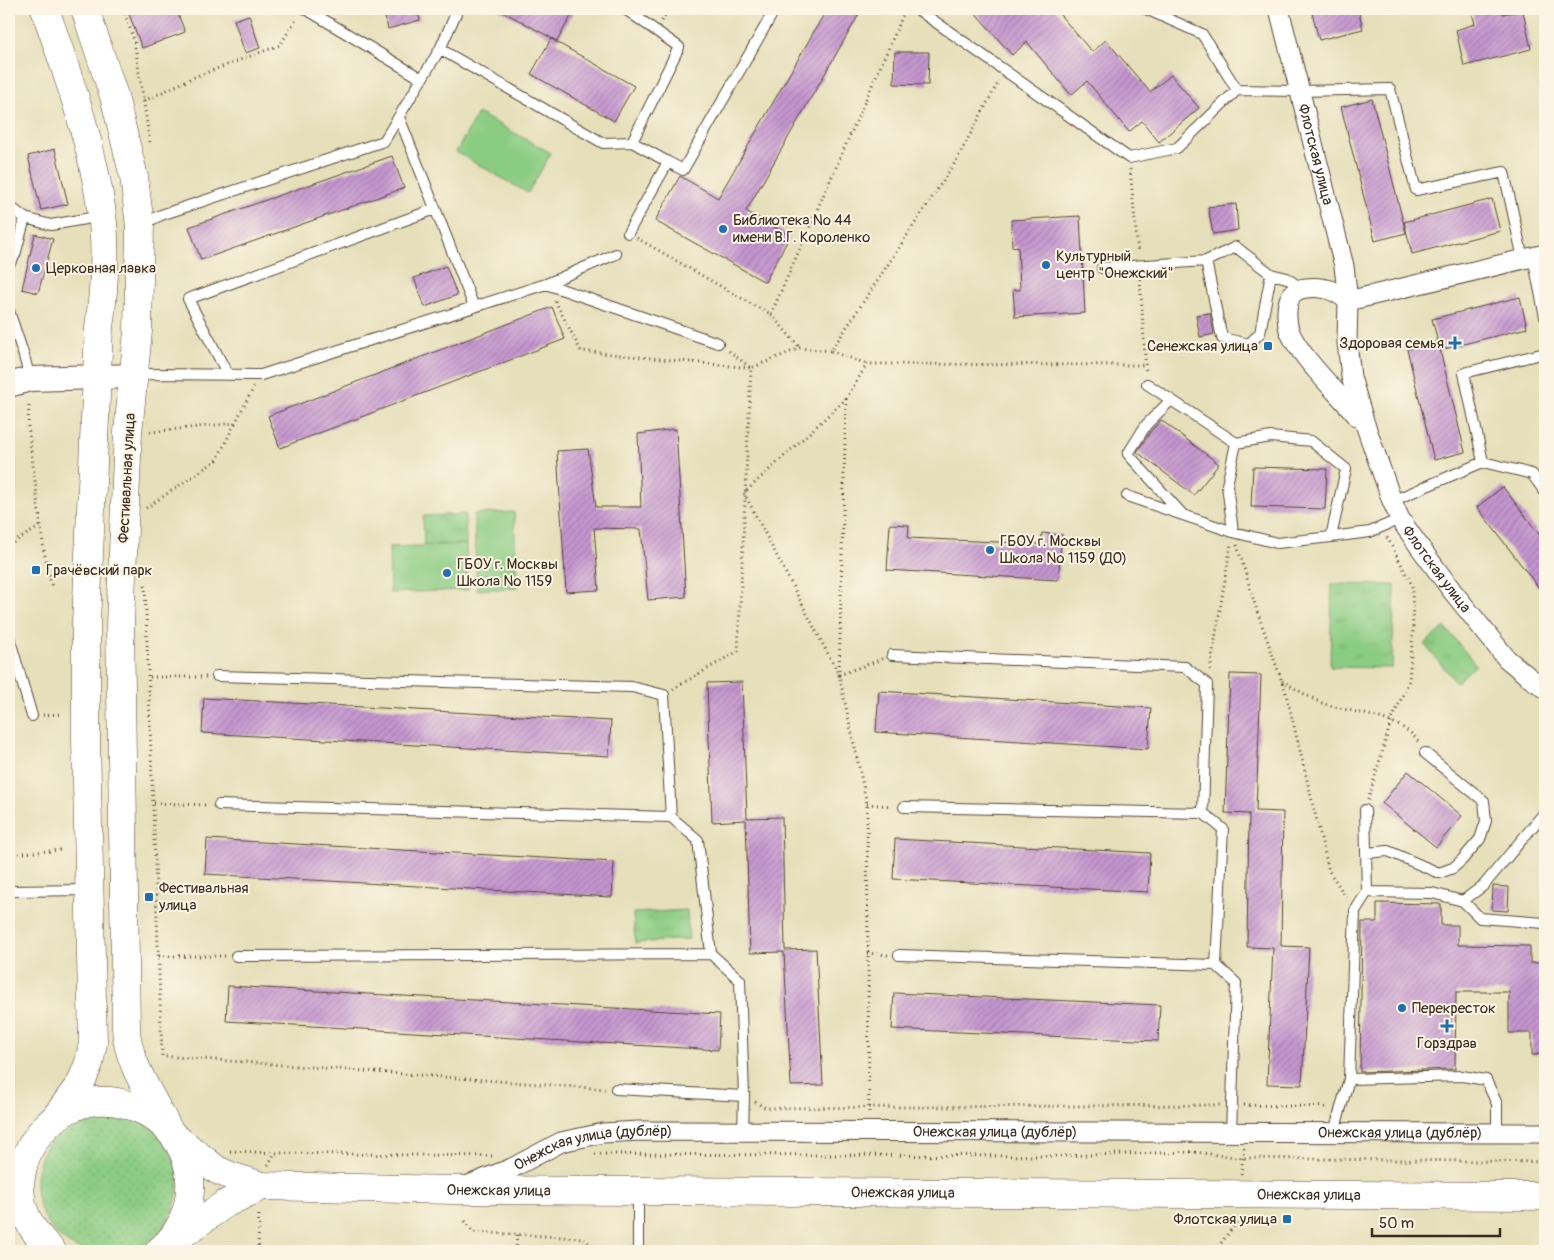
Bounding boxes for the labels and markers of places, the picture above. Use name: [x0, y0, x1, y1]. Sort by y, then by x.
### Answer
place label: Библиотека № 44 имени В.Г. Короленко: [733, 211, 870, 247]
marker: Библиотека № 44 имени В.Г. Короленко: [717, 223, 729, 235]
place label: Культурный центр "Онежский": [1056, 247, 1174, 283]
place label: Церковная лавка: [46, 259, 156, 278]
marker: Культурный центр "Онежский": [1040, 259, 1052, 271]
marker: Церковная лавка: [30, 262, 42, 274]
place label: Здоровая семья: [1339, 334, 1444, 353]
marker: Здоровая семья: [1448, 336, 1462, 350]
place label: Сенежская улица: [1147, 337, 1258, 356]
marker: Сенежская улица: [1262, 340, 1274, 352]
place label: ГБОУ г. Москвы Школа № 1159 (ДО): [1000, 532, 1127, 568]
marker: ГБОУ г. Москвы Школа № 1159 (ДО): [984, 544, 996, 556]
place label: ГБОУ г. Москвы Школа № 1159: [457, 555, 558, 591]
place label: Грачёвский парк: [46, 561, 152, 580]
marker: Грачёвский парк: [30, 564, 42, 576]
marker: ГБОУ г. Москвы Школа № 1159: [441, 567, 453, 579]
place label: Фестивальная улица: [158, 879, 249, 915]
marker: Фестивальная улица: [143, 891, 155, 903]
place label: Перекресток: [1412, 999, 1496, 1018]
marker: Перекресток: [1396, 1002, 1408, 1014]
marker: Горздрав: [1441, 1020, 1453, 1032]
place label: Горздрав: [1417, 1034, 1477, 1053]
place label: Флотская улица: [1173, 1210, 1277, 1229]
marker: Флотская улица: [1281, 1213, 1293, 1225]

